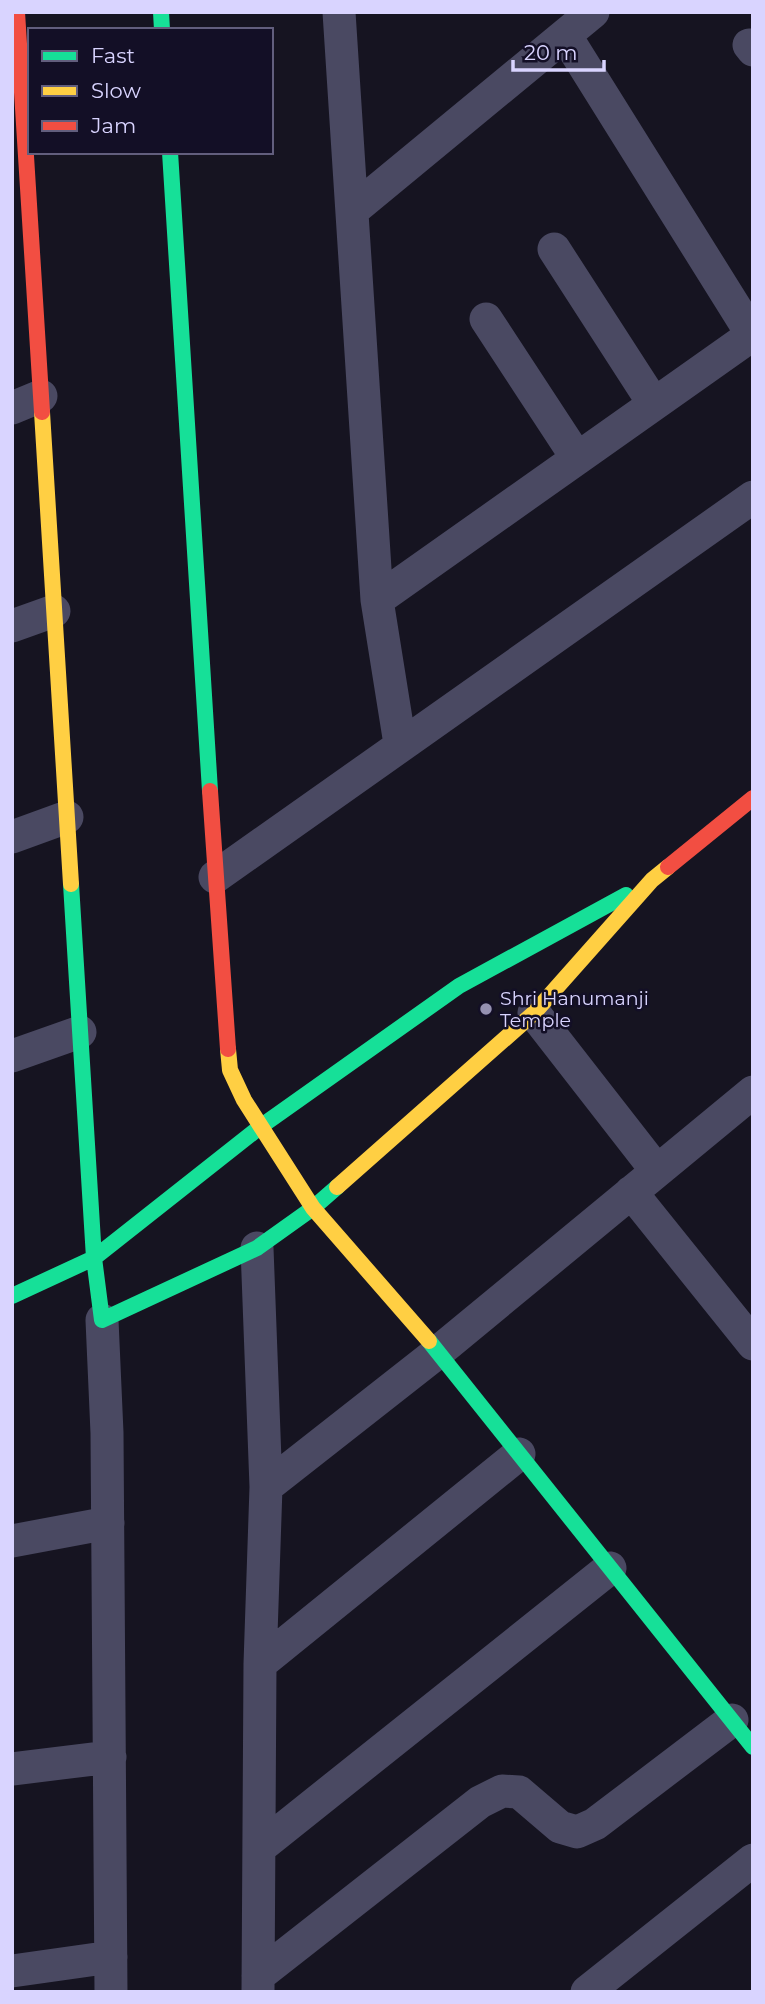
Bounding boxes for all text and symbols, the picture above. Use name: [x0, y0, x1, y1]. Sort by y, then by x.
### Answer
legend: [28, 28, 273, 154]
scale bar: [513, 28, 604, 72]
text: 20 m: [524, 40, 578, 65]
text: Fast: [91, 43, 135, 68]
text: Slow: [91, 78, 141, 103]
text: Jam: [90, 113, 136, 138]
place label: Shri Hanumanji Temple: [500, 987, 649, 1032]
marker: Shri Hanumanji Temple: [478, 1001, 494, 1017]

